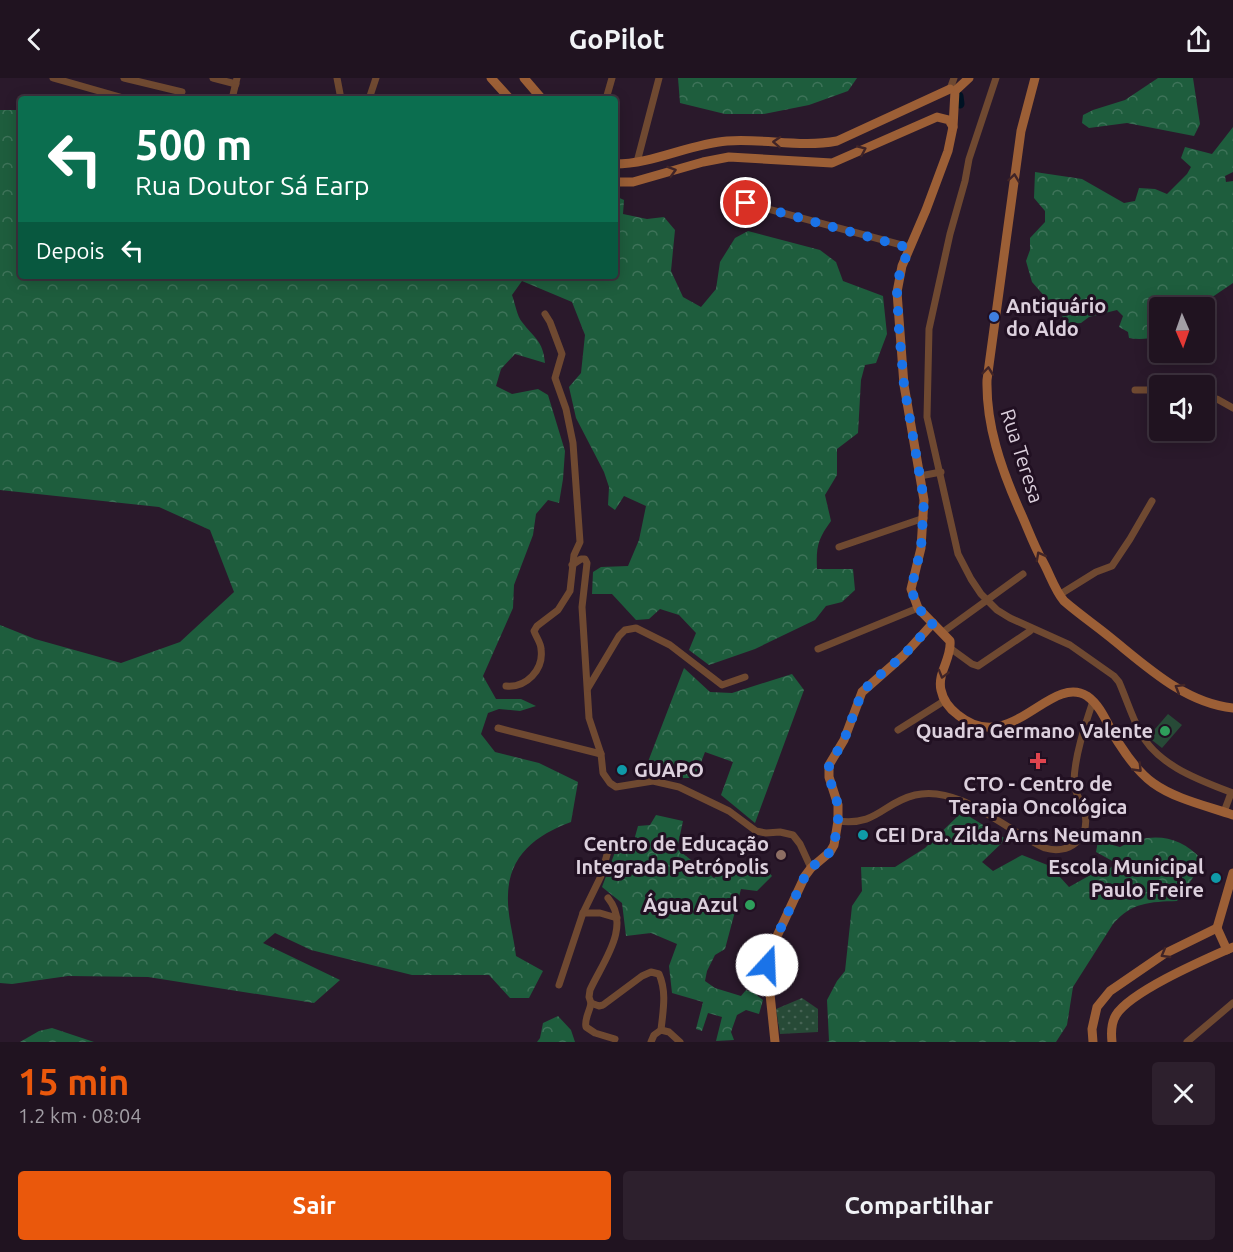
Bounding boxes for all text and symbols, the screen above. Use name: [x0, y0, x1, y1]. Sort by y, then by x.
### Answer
icon: back: [18, 23, 51, 56]
icon: share: [1182, 23, 1215, 56]
text: GoPilot: [569, 24, 664, 54]
icon: left: [36, 120, 114, 198]
text: 500 m: [135, 121, 252, 168]
one-way arrow: [773, 136, 782, 149]
one-way arrow: [856, 145, 867, 157]
one-way arrow: [666, 166, 677, 178]
text: Rua Doutor Sá Earp: [135, 170, 370, 200]
one-way arrow: [1008, 174, 1020, 183]
pin: [720, 177, 771, 228]
icon: arrive: [729, 186, 762, 219]
icon: left: [116, 234, 149, 267]
text: Depois: [36, 238, 104, 263]
place label: Antiquário do Aldo: [1006, 294, 1106, 340]
north arrow: [1149, 297, 1215, 363]
map controls: [1149, 297, 1215, 441]
marker: Antiquário do Aldo: [987, 310, 1001, 324]
one-way arrow: [981, 367, 994, 376]
button: sound: [1149, 375, 1215, 441]
street label: Rua Teresa: [996, 406, 1048, 506]
one-way arrow: [1036, 552, 1047, 563]
one-way arrow: [938, 668, 950, 679]
one-way arrow: [1175, 684, 1185, 696]
place label: Quadra Germano Valente: [916, 719, 1153, 742]
marker: Quadra Germano Valente: [1158, 724, 1172, 738]
marker: CTO - Centro de Terapia Oncológica: [1029, 752, 1047, 770]
place label: GUAPO: [634, 758, 704, 781]
one-way arrow: [1131, 762, 1142, 772]
marker: GUAPO: [615, 763, 629, 777]
place label: CTO - Centro de Terapia Oncológica: [949, 772, 1127, 818]
place label: CEI Dra. Zilda Arns Neumann: [875, 823, 1143, 846]
marker: CEI Dra. Zilda Arns Neumann: [856, 828, 870, 842]
place label: Centro de Educação Integrada Petrópolis: [576, 832, 769, 878]
marker: Centro de Educação Integrada Petrópolis: [774, 848, 788, 862]
place label: Escola Municipal Paulo Freire: [1048, 855, 1204, 901]
marker: Escola Municipal Paulo Freire: [1209, 871, 1223, 885]
place label: Água Azul: [643, 892, 738, 916]
marker: Água Azul: [743, 898, 757, 912]
position arrow: [735, 933, 799, 997]
one-way arrow: [1161, 947, 1171, 959]
text: 15 min: [18, 1061, 129, 1102]
button: close: [1152, 1062, 1215, 1125]
text: 1.2 km · 08:04: [18, 1104, 142, 1127]
button: Sair: [18, 1171, 611, 1240]
button: Compartilhar: [623, 1171, 1215, 1240]

